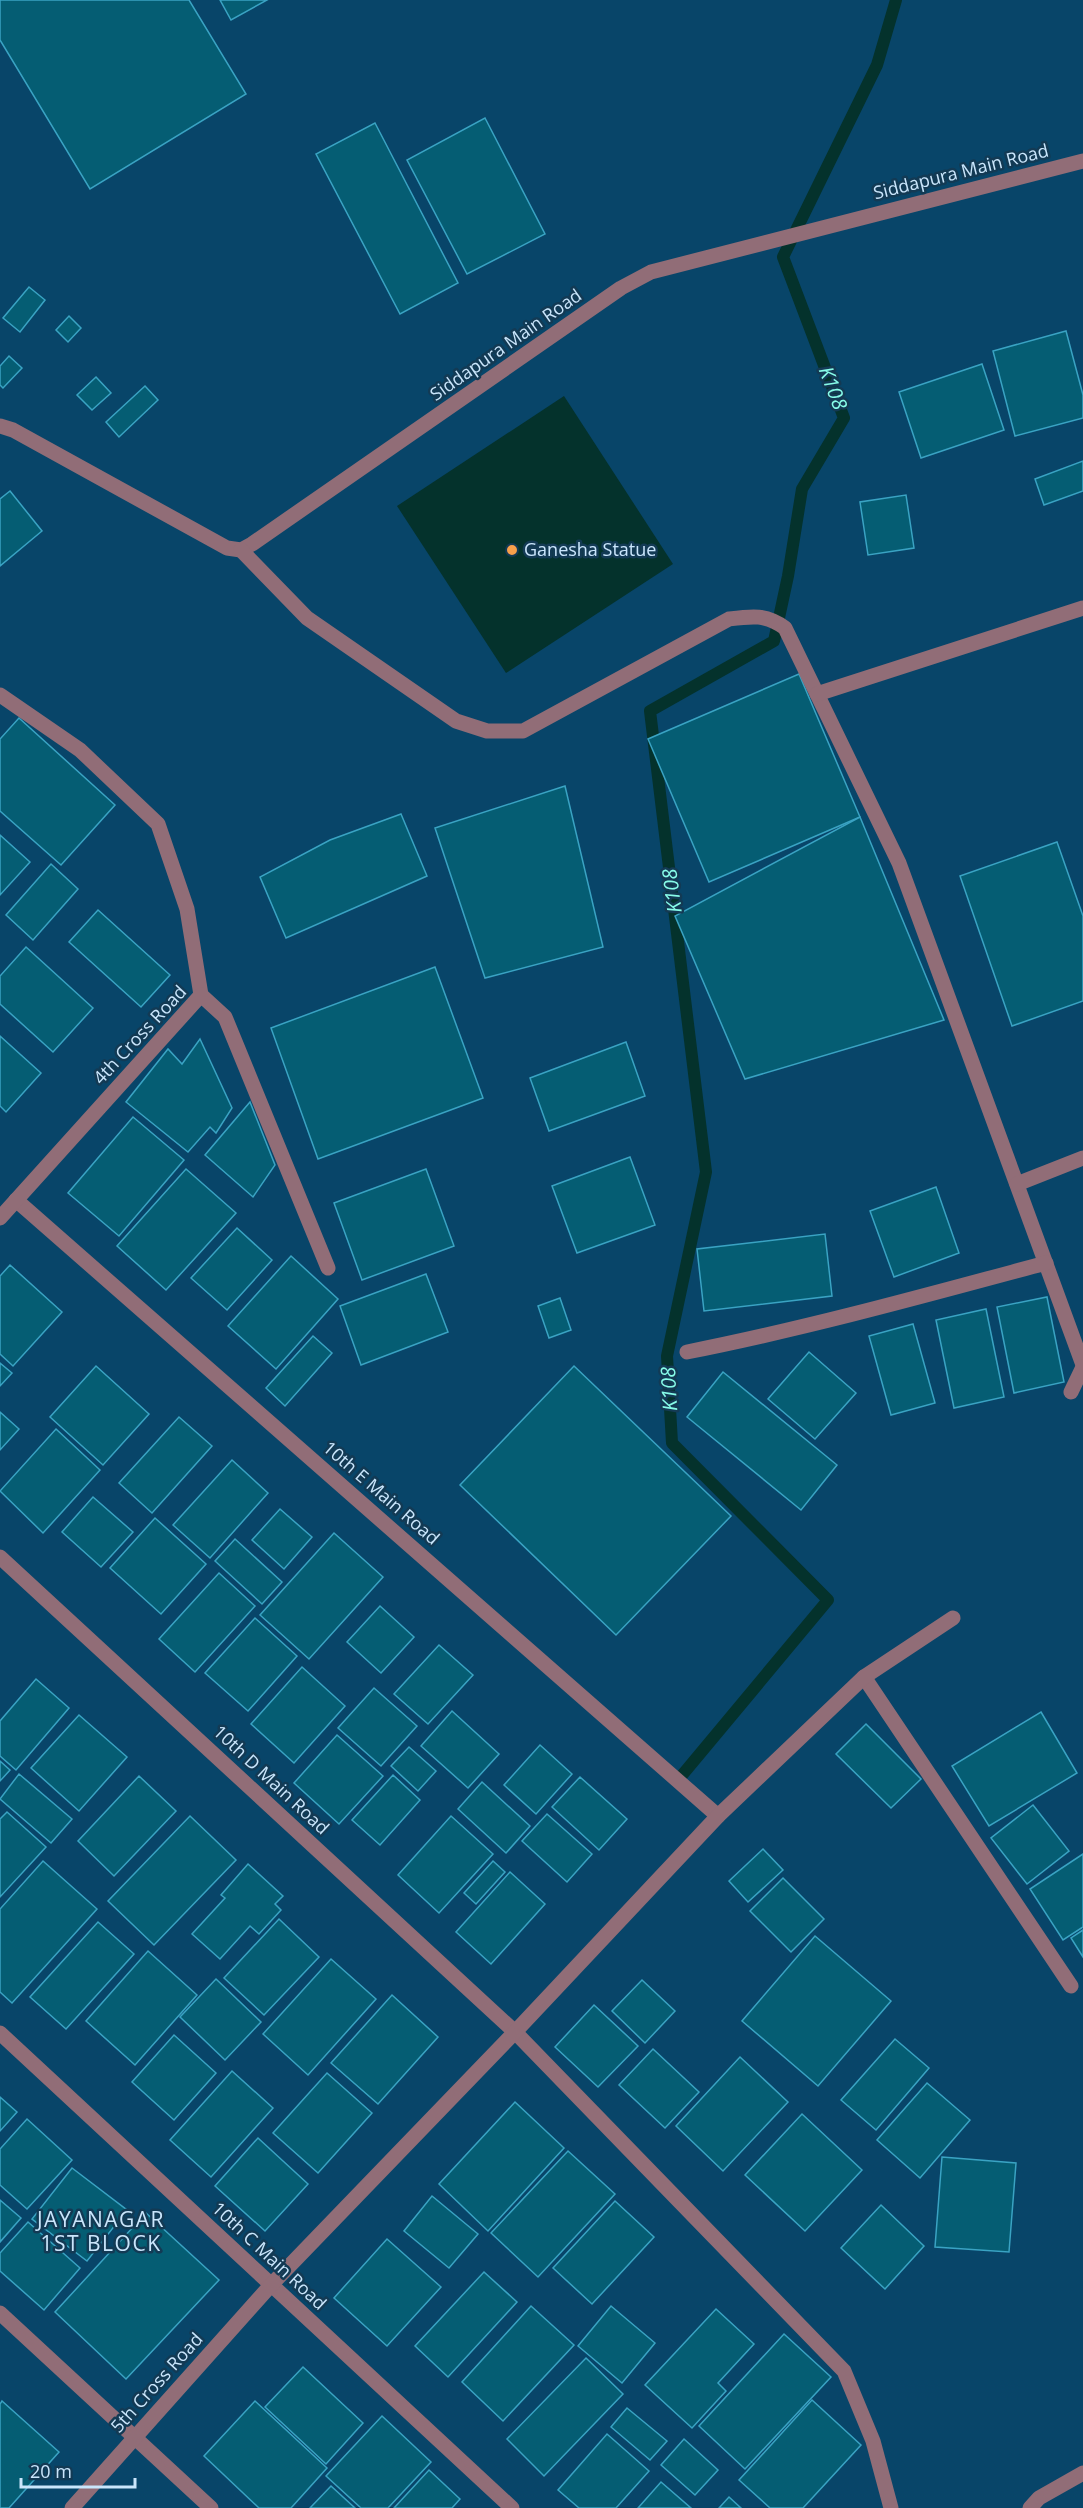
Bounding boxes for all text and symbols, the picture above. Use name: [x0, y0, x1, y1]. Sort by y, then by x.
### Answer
street label: Siddapura Main Road: [871, 138, 1051, 204]
street label: Siddapura Main Road: [425, 283, 586, 406]
water label: K108: [813, 362, 854, 413]
place label: Ganesha Statue: [524, 537, 656, 561]
marker: Ganesha Statue: [505, 543, 519, 557]
water label: K108: [655, 867, 688, 915]
street label: 4th Cross Road: [87, 980, 191, 1089]
water label: K108: [654, 1366, 683, 1412]
street label: 10th E Main Road: [318, 1435, 445, 1549]
street label: 10th D Main Road: [209, 1719, 335, 1839]
street label: 10th C Main Road: [207, 2196, 332, 2315]
district label: JAYANAGAR 1ST BLOCK: [35, 2205, 165, 2257]
street label: 5th Cross Road: [105, 2327, 208, 2437]
scale bar: [21, 2451, 135, 2489]
text: 20 m: [30, 2459, 72, 2483]

